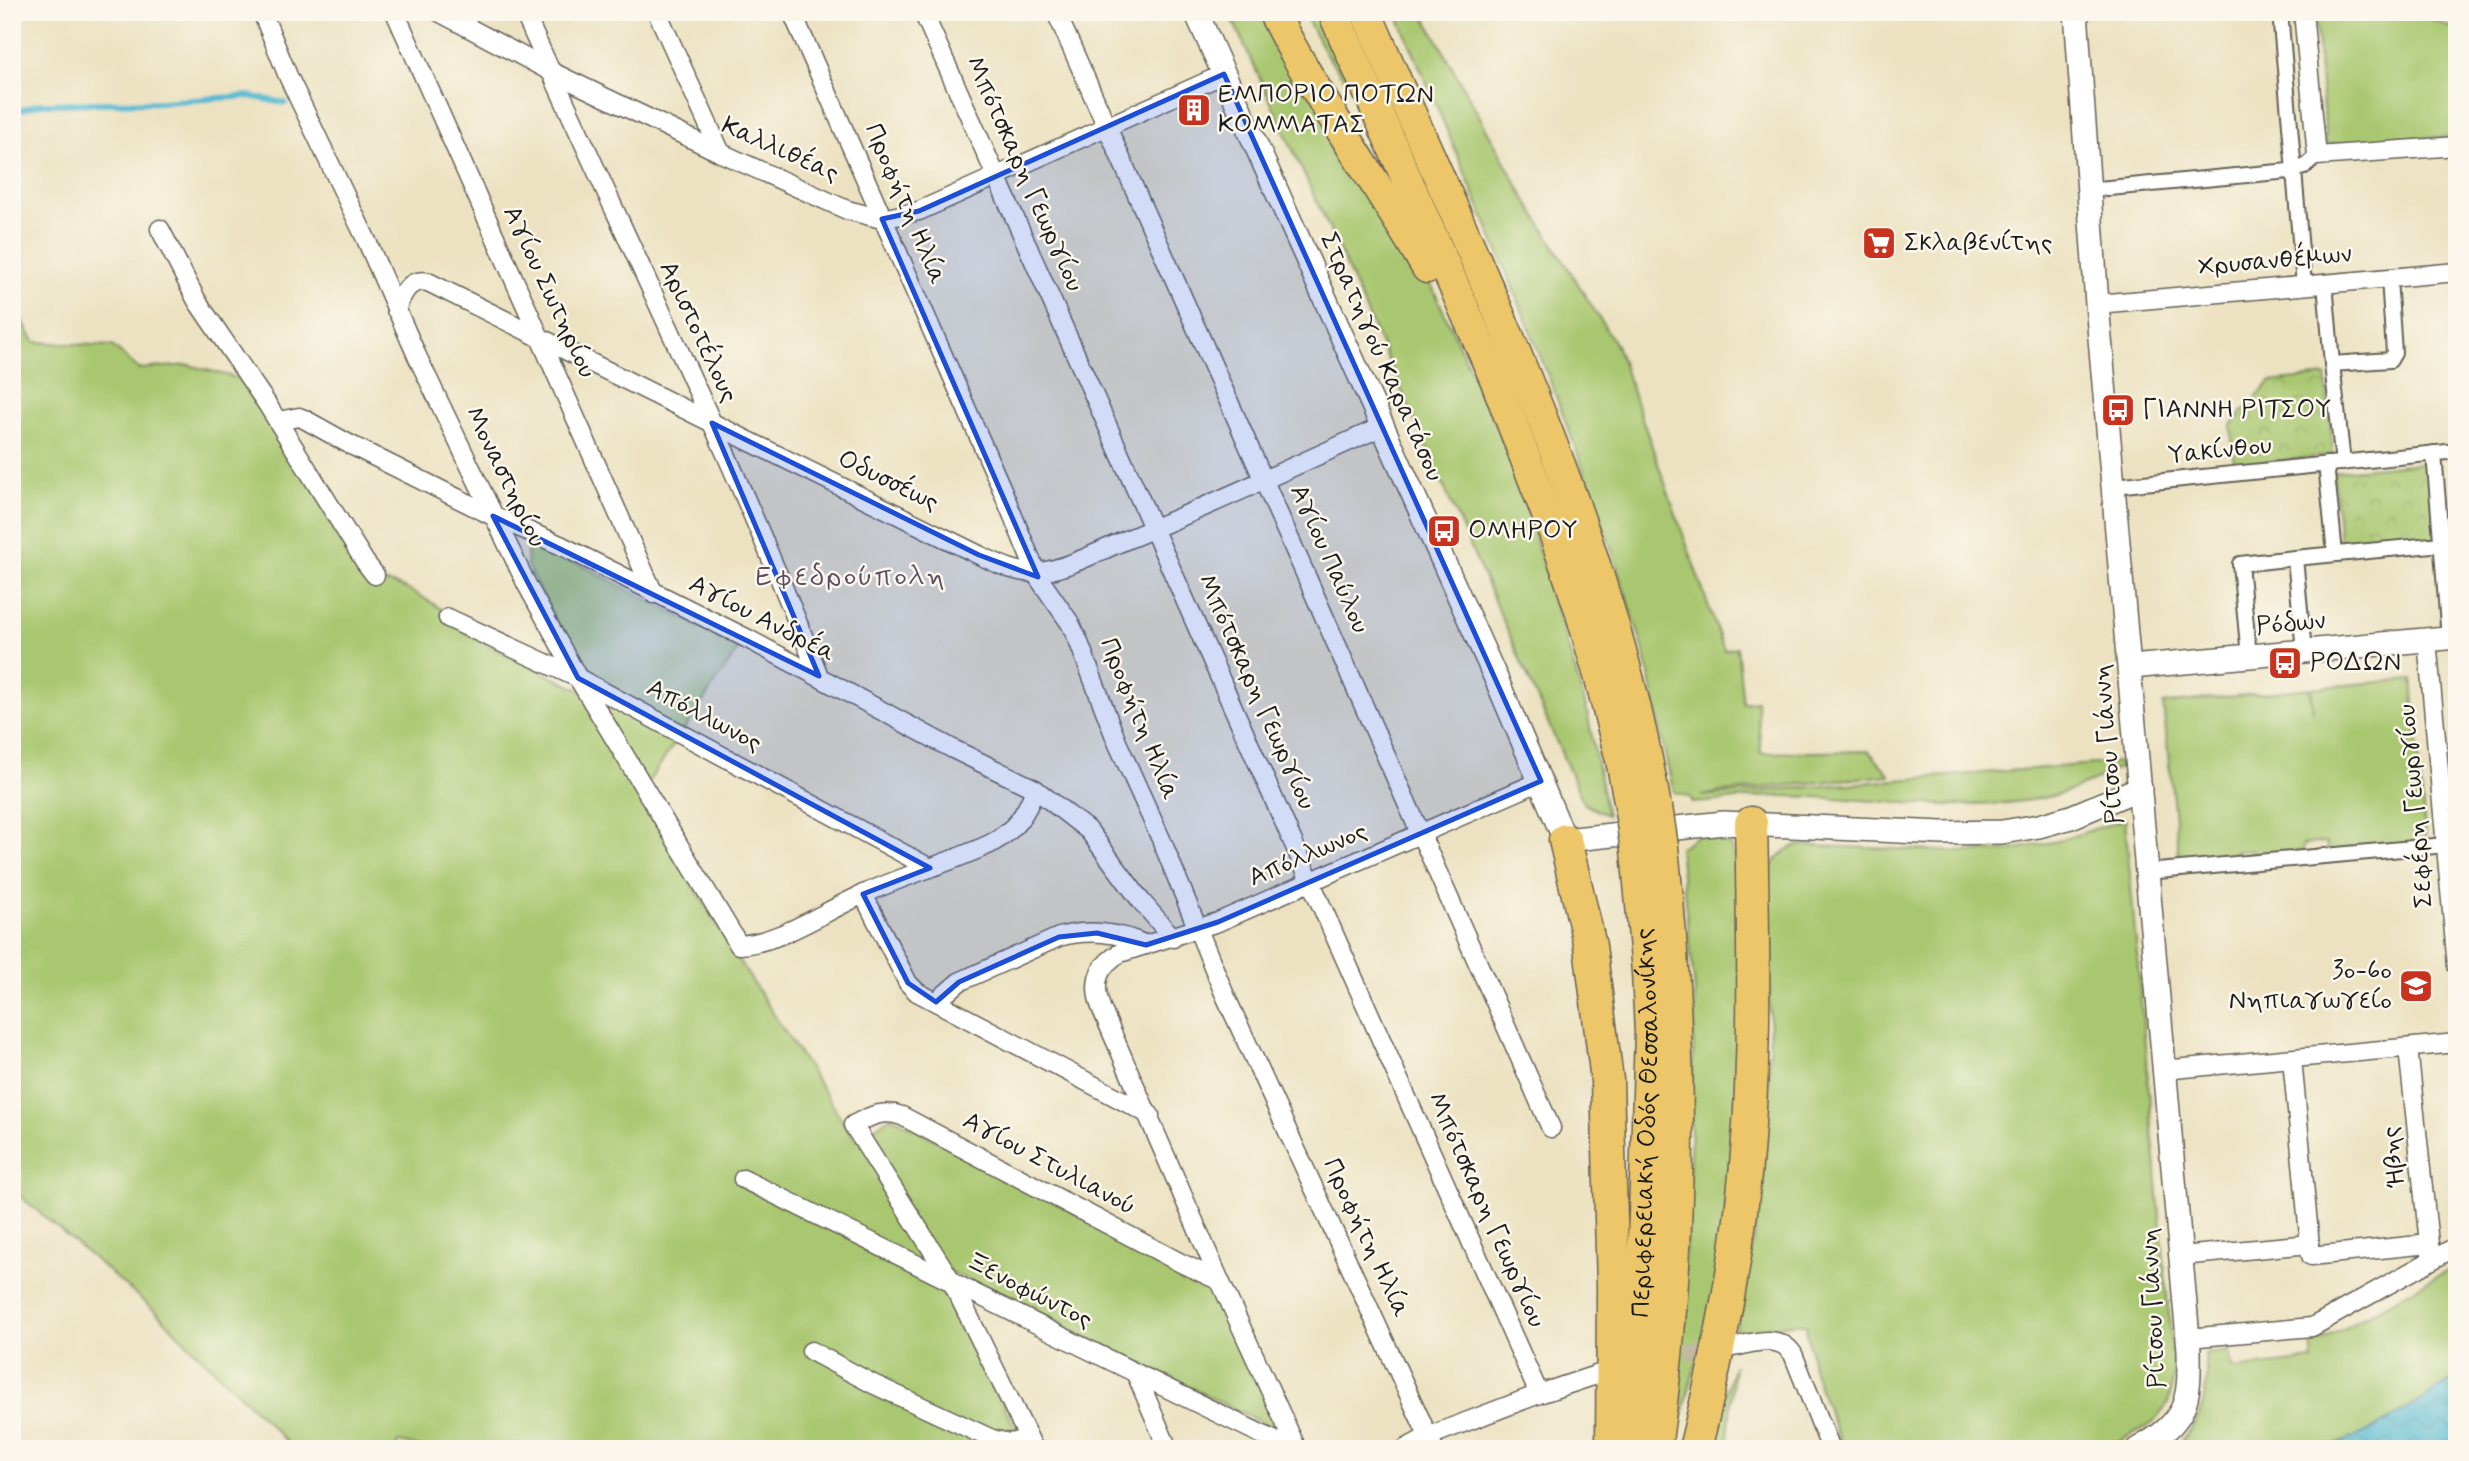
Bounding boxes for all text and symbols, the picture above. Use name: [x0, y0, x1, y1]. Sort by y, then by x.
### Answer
street label: Μπότσκαρη Γεωργίου: [957, 51, 1091, 297]
place label: ΕΜΠΟΡΙΟ ΠΟΤΩΝ ΚΟΜΜΑΤΑΣ: [1218, 78, 1434, 142]
building icon: ΕΜΠΟΡΙΟ ΠΟΤΩΝ ΚΟΜΜΑΤΑΣ: [1175, 91, 1213, 129]
street label: Καλλιθέας: [716, 109, 844, 191]
street label: Προφήτη Ηλία: [856, 118, 954, 290]
street label: Αγίου Σωτηρίου: [494, 200, 604, 384]
supermarket icon: Σκλαβενίτης: [1860, 224, 1898, 262]
place label: Σκλαβενίτης: [1904, 226, 2052, 260]
street label: Στρατηγού Καρατάσου: [1311, 227, 1451, 487]
street label: Χρυσανθέμων: [2197, 237, 2353, 285]
street label: Αριστοτέλους: [650, 256, 746, 408]
bus stop icon: ΓΙΑΝΝΗ ΡΙΤΣΟΥ: [2099, 391, 2137, 429]
place label: ΓΙΑΝΝΗ ΡΙΤΣΟΥ: [2142, 393, 2331, 427]
street label: Μοναστηρίου: [456, 401, 554, 553]
street label: Υακίνθου: [2167, 429, 2273, 473]
street label: Οδυσσέως: [832, 442, 944, 520]
street label: Αγίου Παύλου: [1281, 479, 1377, 639]
bus stop icon: ΟΜΗΡΟΥ: [1425, 512, 1463, 550]
place label: ΟΜΗΡΟΥ: [1468, 514, 1578, 548]
district label: Εφεδρούπολη: [755, 559, 947, 596]
street label: Αγίου Ανδρέα: [683, 567, 841, 671]
street label: Μπότσκαρη Γεωργίου: [1189, 569, 1323, 815]
street label: Ρόδων: [2255, 604, 2327, 644]
street label: Προφήτη Ηλία: [1091, 633, 1187, 805]
bus stop icon: ΡΟΔΩΝ: [2266, 644, 2304, 682]
place label: ΡΟΔΩΝ: [2310, 646, 2401, 680]
street label: Ρίτσου Γιάννη: [2085, 663, 2133, 825]
street label: Απόλλωνος: [640, 671, 768, 761]
street label: Σεφέρη Γεωργίου: [2390, 703, 2442, 909]
street label: Απόλλωνος: [1243, 815, 1373, 895]
street label: Περιφερειακή Οδός Θεσσαλονίκης: [1625, 927, 1668, 1318]
place label: 3ο-6ο Νηπιαγωγείο: [2229, 954, 2392, 1018]
school or university icon: 3ο-6ο Νηπιαγωγείο: [2397, 967, 2435, 1005]
street label: Μπότσκαρη Γεωργίου: [1419, 1087, 1553, 1333]
street label: Αγίου Στυλιανού: [956, 1104, 1142, 1224]
street label: Ήβης: [2374, 1125, 2414, 1189]
street label: Προφήτη Ηλία: [1314, 1153, 1418, 1323]
street label: Ρίτσου Γιάννη: [2133, 1227, 2175, 1389]
street label: Ξενοφώντος: [960, 1245, 1098, 1337]

